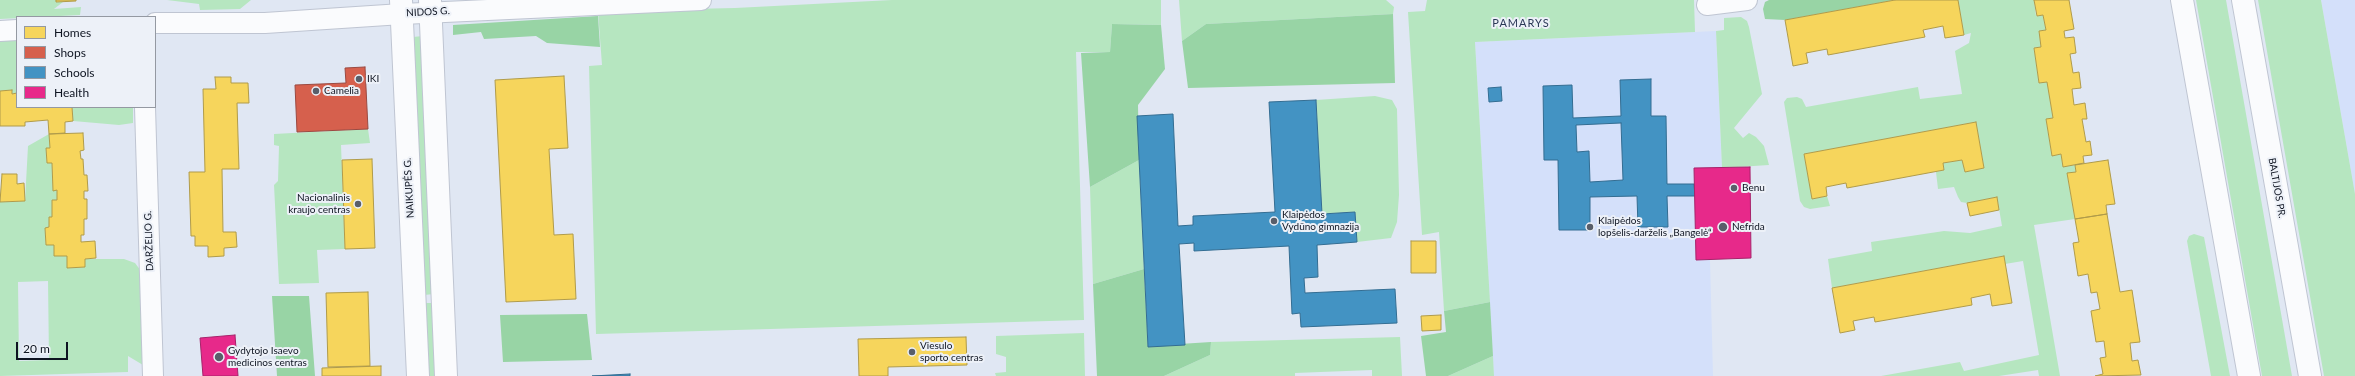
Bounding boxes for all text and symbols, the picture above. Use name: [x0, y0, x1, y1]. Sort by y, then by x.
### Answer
street label: NIDOS G.: [406, 5, 450, 19]
legend: [16, 16, 156, 108]
district label: PAMARYS: [1492, 16, 1550, 30]
text: Homes: [54, 25, 91, 40]
text: Shops: [54, 45, 86, 60]
text: Schools: [54, 65, 95, 80]
place label: IKI: [367, 73, 379, 85]
marker: IKI: [354, 74, 364, 84]
text: Health: [54, 85, 89, 100]
place label: Camelia: [324, 85, 359, 97]
marker: Camelia: [311, 86, 321, 96]
street label: NAIKUPĖS G.: [401, 157, 417, 219]
street label: BALTIJOS PR.: [2266, 157, 2288, 219]
place label: Benu: [1742, 182, 1765, 194]
marker: Benu: [1729, 183, 1739, 193]
place label: Nacionalinis kraujo centras: [288, 192, 350, 216]
marker: Nacionalinis kraujo centras: [353, 199, 363, 209]
place label: Klaipėdos Vydūno gimnazija: [1282, 209, 1359, 232]
street label: DARŽELIO G.: [142, 211, 156, 271]
place label: Klaipėdos lopšelis-darželis „Bangelė“: [1598, 215, 1712, 238]
marker: Klaipėdos Vydūno gimnazija: [1269, 216, 1279, 226]
marker: Nefrida: [1717, 221, 1729, 233]
place label: Nefrida: [1732, 221, 1765, 233]
marker: Klaipėdos lopšelis-darželis „Bangelė“: [1585, 222, 1595, 232]
scale bar: [18, 334, 70, 360]
place label: Viesulo sporto centras: [920, 340, 983, 364]
text: 20 m: [23, 341, 50, 356]
place label: Gydytojo Isaevo medicinos centras: [228, 345, 307, 368]
marker: Viesulo sporto centras: [907, 347, 917, 357]
marker: Gydytojo Isaevo medicinos centras: [213, 351, 225, 363]

